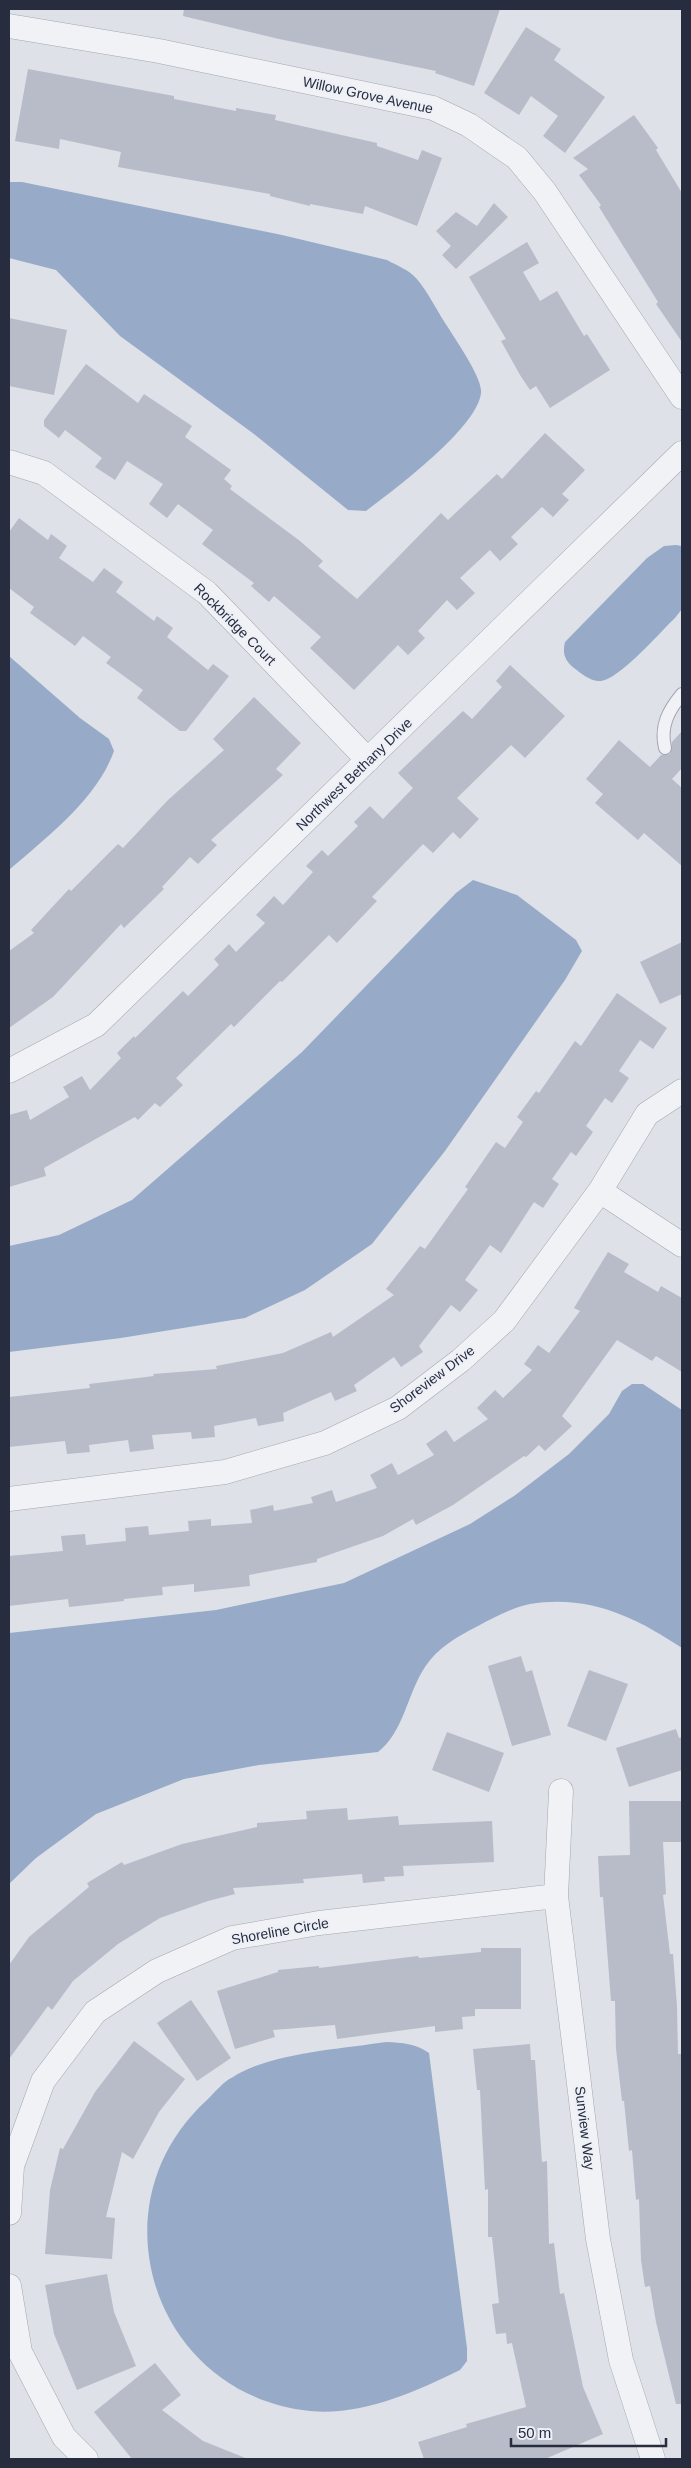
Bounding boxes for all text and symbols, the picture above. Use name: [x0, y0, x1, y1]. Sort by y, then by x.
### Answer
street label: Willow Grove Avenue: [301, 73, 435, 117]
street label: Rockbridge Court: [191, 580, 279, 668]
street label: Northwest Bethany Drive: [293, 714, 415, 834]
street label: Shoreview Drive: [386, 1342, 478, 1416]
street label: Shoreline Circle: [230, 1915, 330, 1947]
street label: Sunview Way: [572, 2085, 598, 2171]
scale bar: [511, 2416, 666, 2448]
text: 50 m: [518, 2424, 551, 2441]

